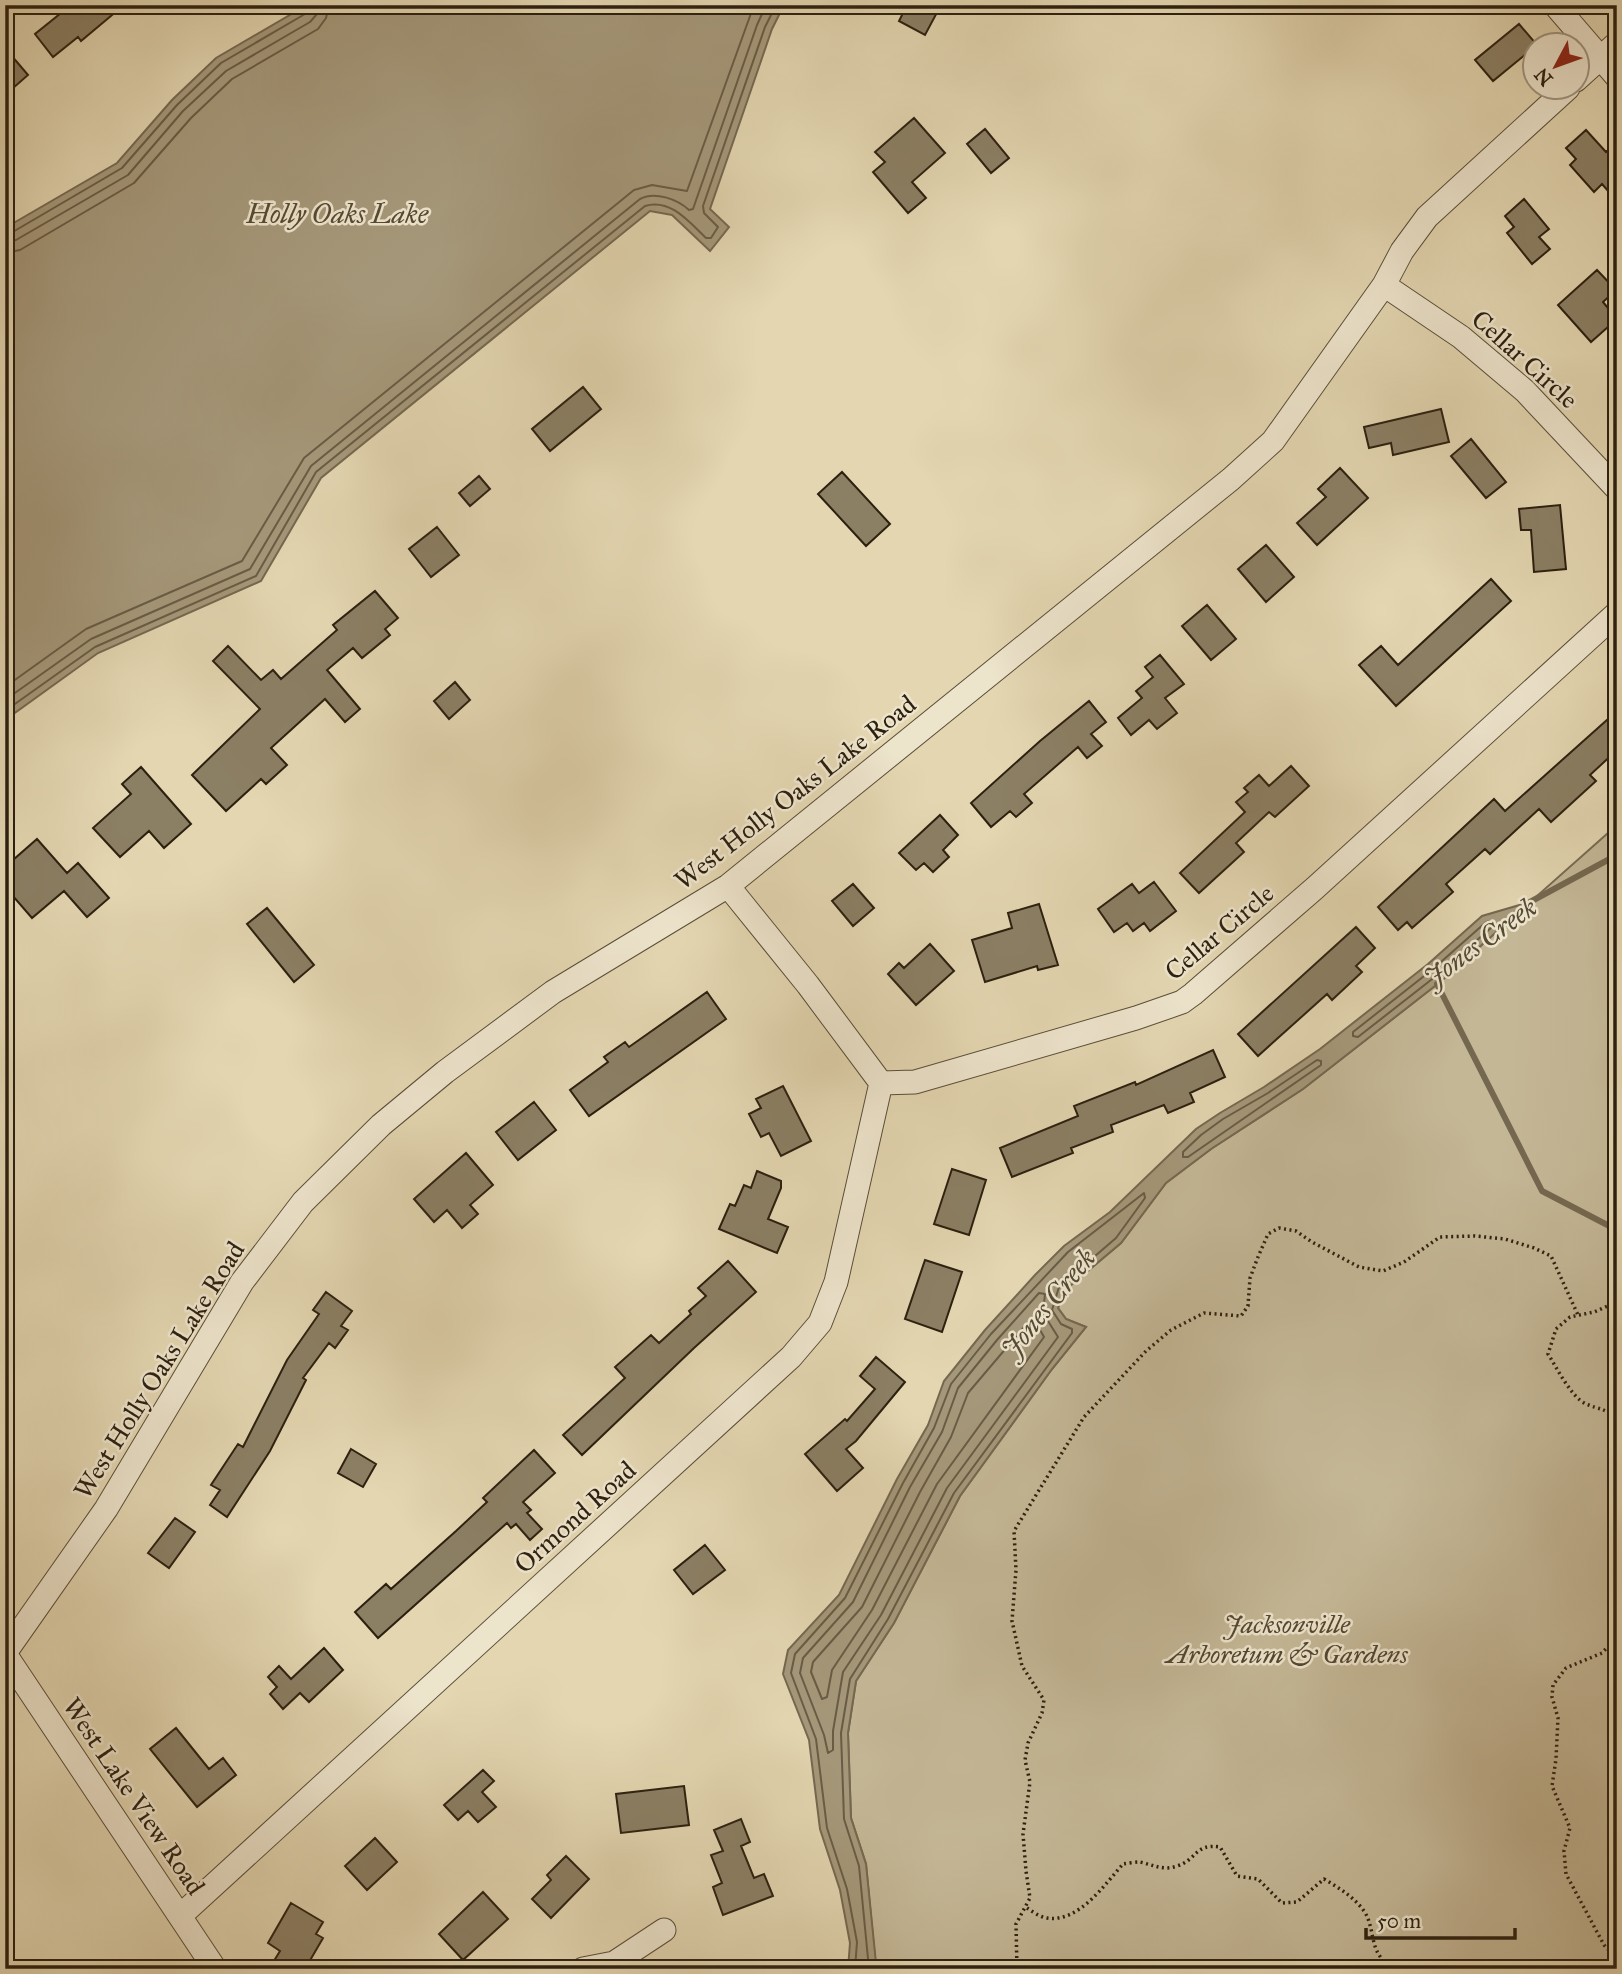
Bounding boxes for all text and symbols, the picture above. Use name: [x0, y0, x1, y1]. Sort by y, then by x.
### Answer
north arrow: [1520, 32, 1590, 102]
text: N: [1530, 63, 1558, 90]
water label: Holly Oaks Lake: [245, 196, 429, 231]
street label: Cellar Circle: [1465, 303, 1585, 415]
street label: West Holly Oaks Lake Road: [668, 688, 922, 896]
street label: Cellar Circle: [1158, 877, 1280, 987]
water label: Jones Creek: [1415, 889, 1544, 996]
street label: West Holly Oaks Lake Road: [67, 1235, 251, 1505]
water label: Jones Creek: [992, 1241, 1104, 1367]
street label: Ormond Road: [508, 1454, 642, 1580]
park label: Jacksonville Arboretum & Gardens: [1163, 1608, 1408, 1670]
street label: West Lake View Road: [56, 1691, 212, 1901]
scale bar: [1366, 1897, 1515, 1941]
text: 50 m: [1377, 1908, 1422, 1934]

